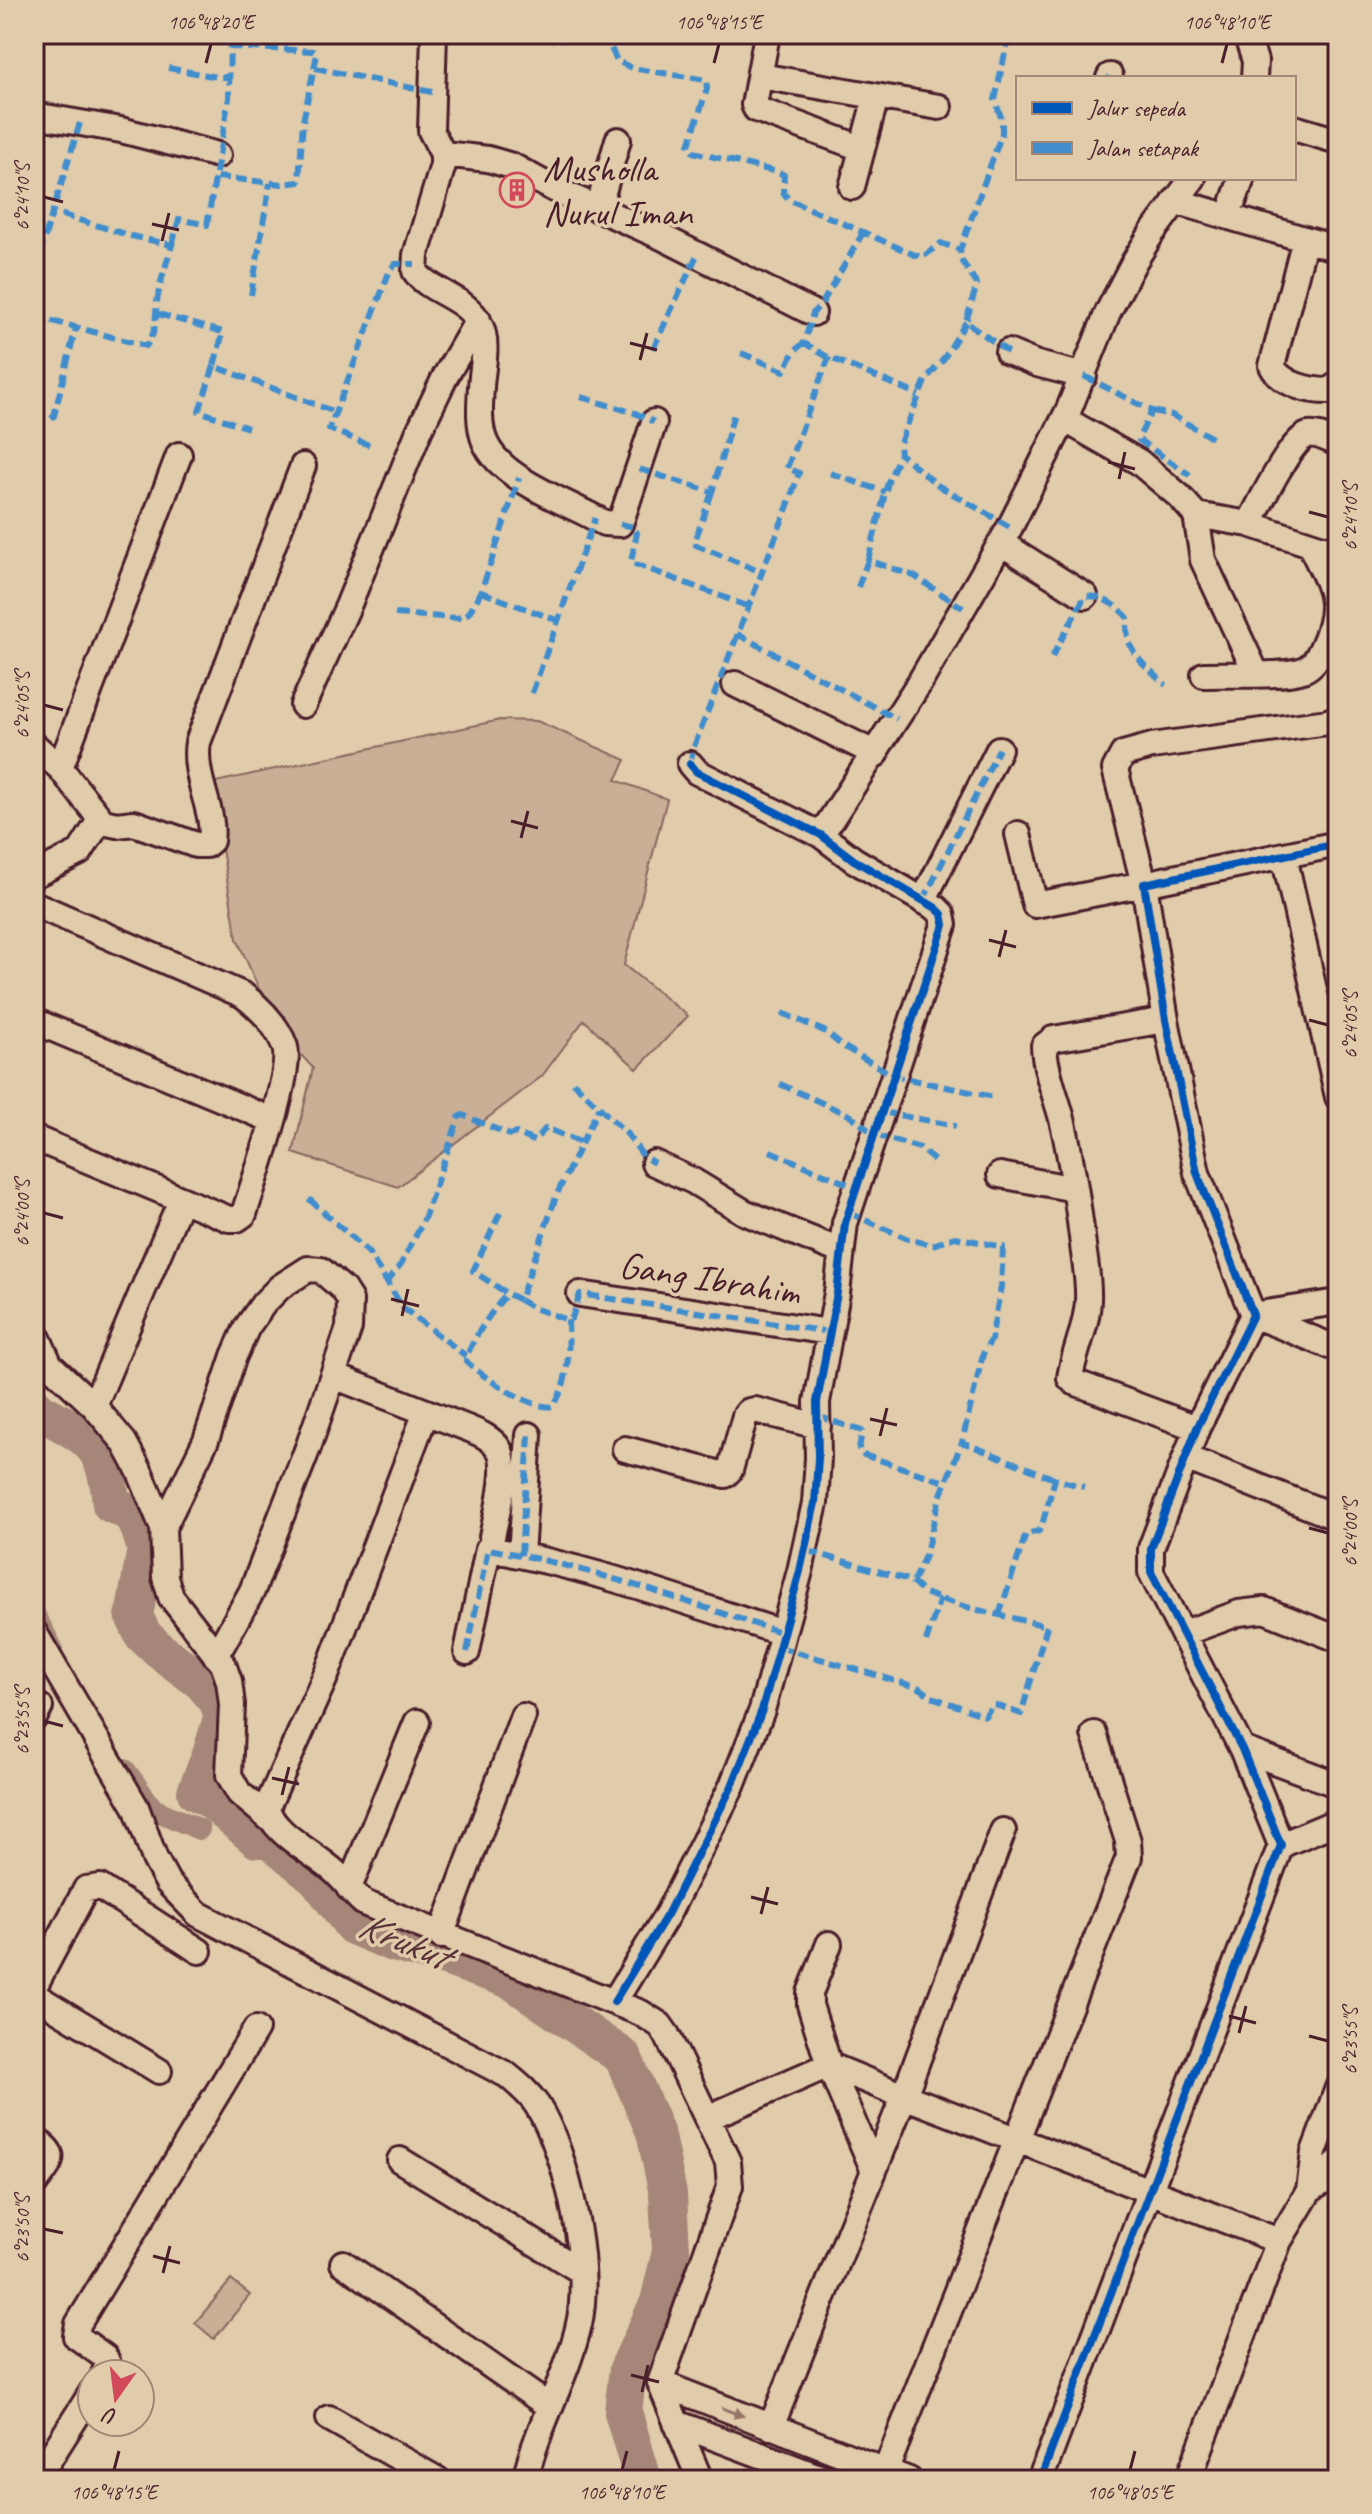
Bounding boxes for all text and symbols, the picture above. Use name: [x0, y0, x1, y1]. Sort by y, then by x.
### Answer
text: 106°48'20"E: [168, 10, 257, 35]
text: 106°48'15"E: [676, 10, 765, 35]
text: 106°48'10"E: [1184, 10, 1273, 35]
legend: [1016, 76, 1296, 180]
text: Jalur sepeda: [1087, 93, 1186, 123]
text: Jalan setapak: [1087, 133, 1200, 163]
place label: Musholla Nurul Iman: [543, 145, 694, 236]
text: 6°24'10"S: [10, 159, 35, 231]
building icon: Musholla Nurul Iman: [498, 171, 536, 209]
text: 6°24'10"S: [1338, 479, 1363, 551]
text: 6°24'05"S: [10, 667, 35, 739]
text: 6°24'05"S: [1338, 987, 1363, 1059]
text: 6°24'00"S: [10, 1175, 35, 1247]
street label: Gang Ibrahim: [616, 1241, 805, 1316]
text: 6°24'00"S: [1338, 1495, 1363, 1567]
text: 6°23'55"S: [10, 1683, 35, 1755]
water label: Krukut: [352, 1900, 465, 1984]
text: 6°23'55"S: [1338, 2003, 1363, 2075]
text: 6°23'50"S: [10, 2191, 35, 2263]
north arrow: [76, 2358, 156, 2438]
text: U: [99, 2401, 120, 2431]
one-way arrow: [721, 2406, 745, 2419]
text: 106°48'15"E: [71, 2480, 160, 2505]
text: 106°48'10"E: [579, 2480, 668, 2505]
text: 106°48'05"E: [1087, 2480, 1176, 2505]

